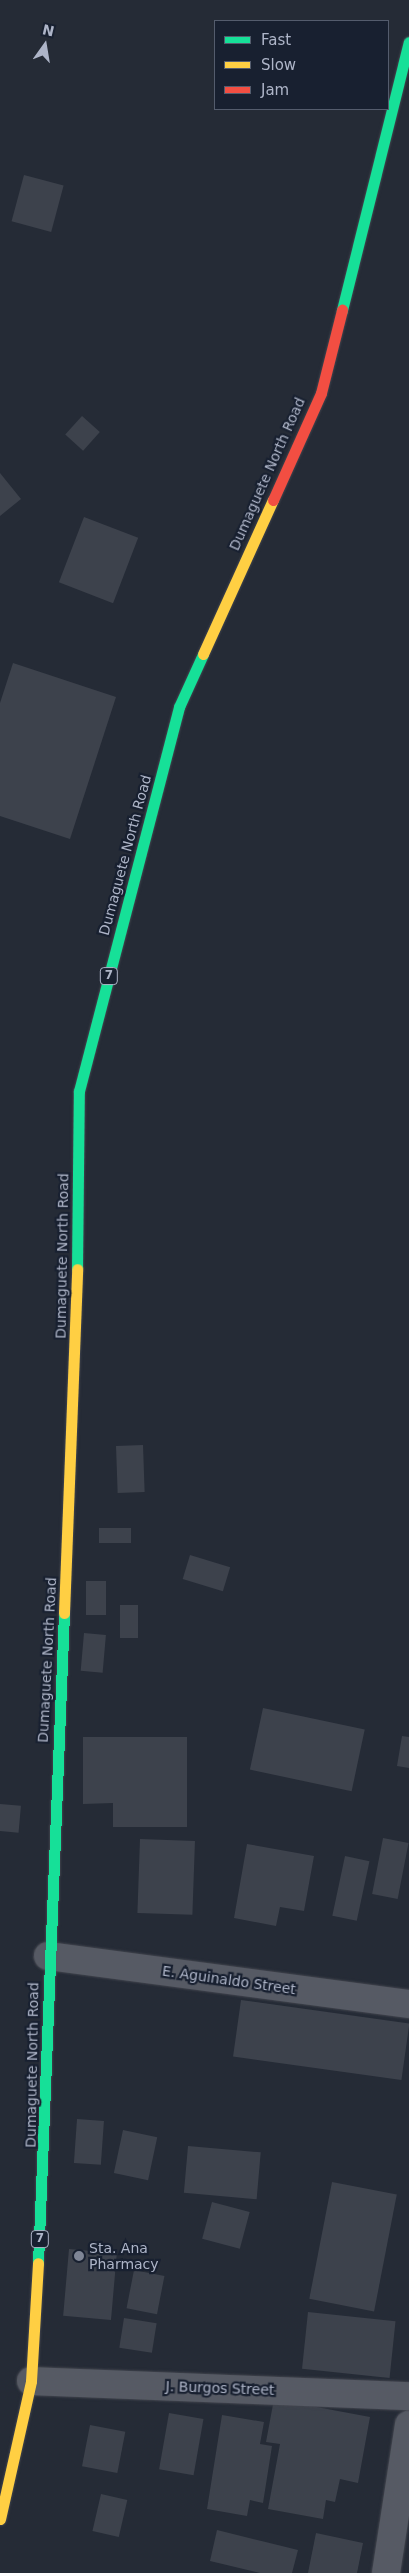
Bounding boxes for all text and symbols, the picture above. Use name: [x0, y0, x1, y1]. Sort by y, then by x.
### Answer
north arrow: [20, 20, 70, 70]
legend: [214, 20, 389, 110]
text: N: [41, 21, 56, 39]
text: Fast: [261, 31, 291, 49]
text: Slow: [261, 56, 296, 74]
text: Jam: [261, 81, 289, 99]
street label: Dumaguete North Road: [226, 395, 308, 553]
street label: Dumaguete North Road: [95, 773, 155, 937]
road number: 7: [99, 966, 119, 986]
street label: Dumaguete North Road: [52, 1173, 72, 1339]
street label: Dumaguete North Road: [34, 1577, 60, 1743]
street label: E. Aguinaldo Street: [161, 1962, 297, 1998]
street label: Dumaguete North Road: [22, 1982, 42, 2148]
road number: 7: [30, 2230, 50, 2248]
place label: Sta. Ana Pharmacy: [89, 2240, 159, 2272]
marker: Sta. Ana Pharmacy: [73, 2250, 85, 2262]
street label: J. Burgos Street: [165, 2378, 275, 2398]

